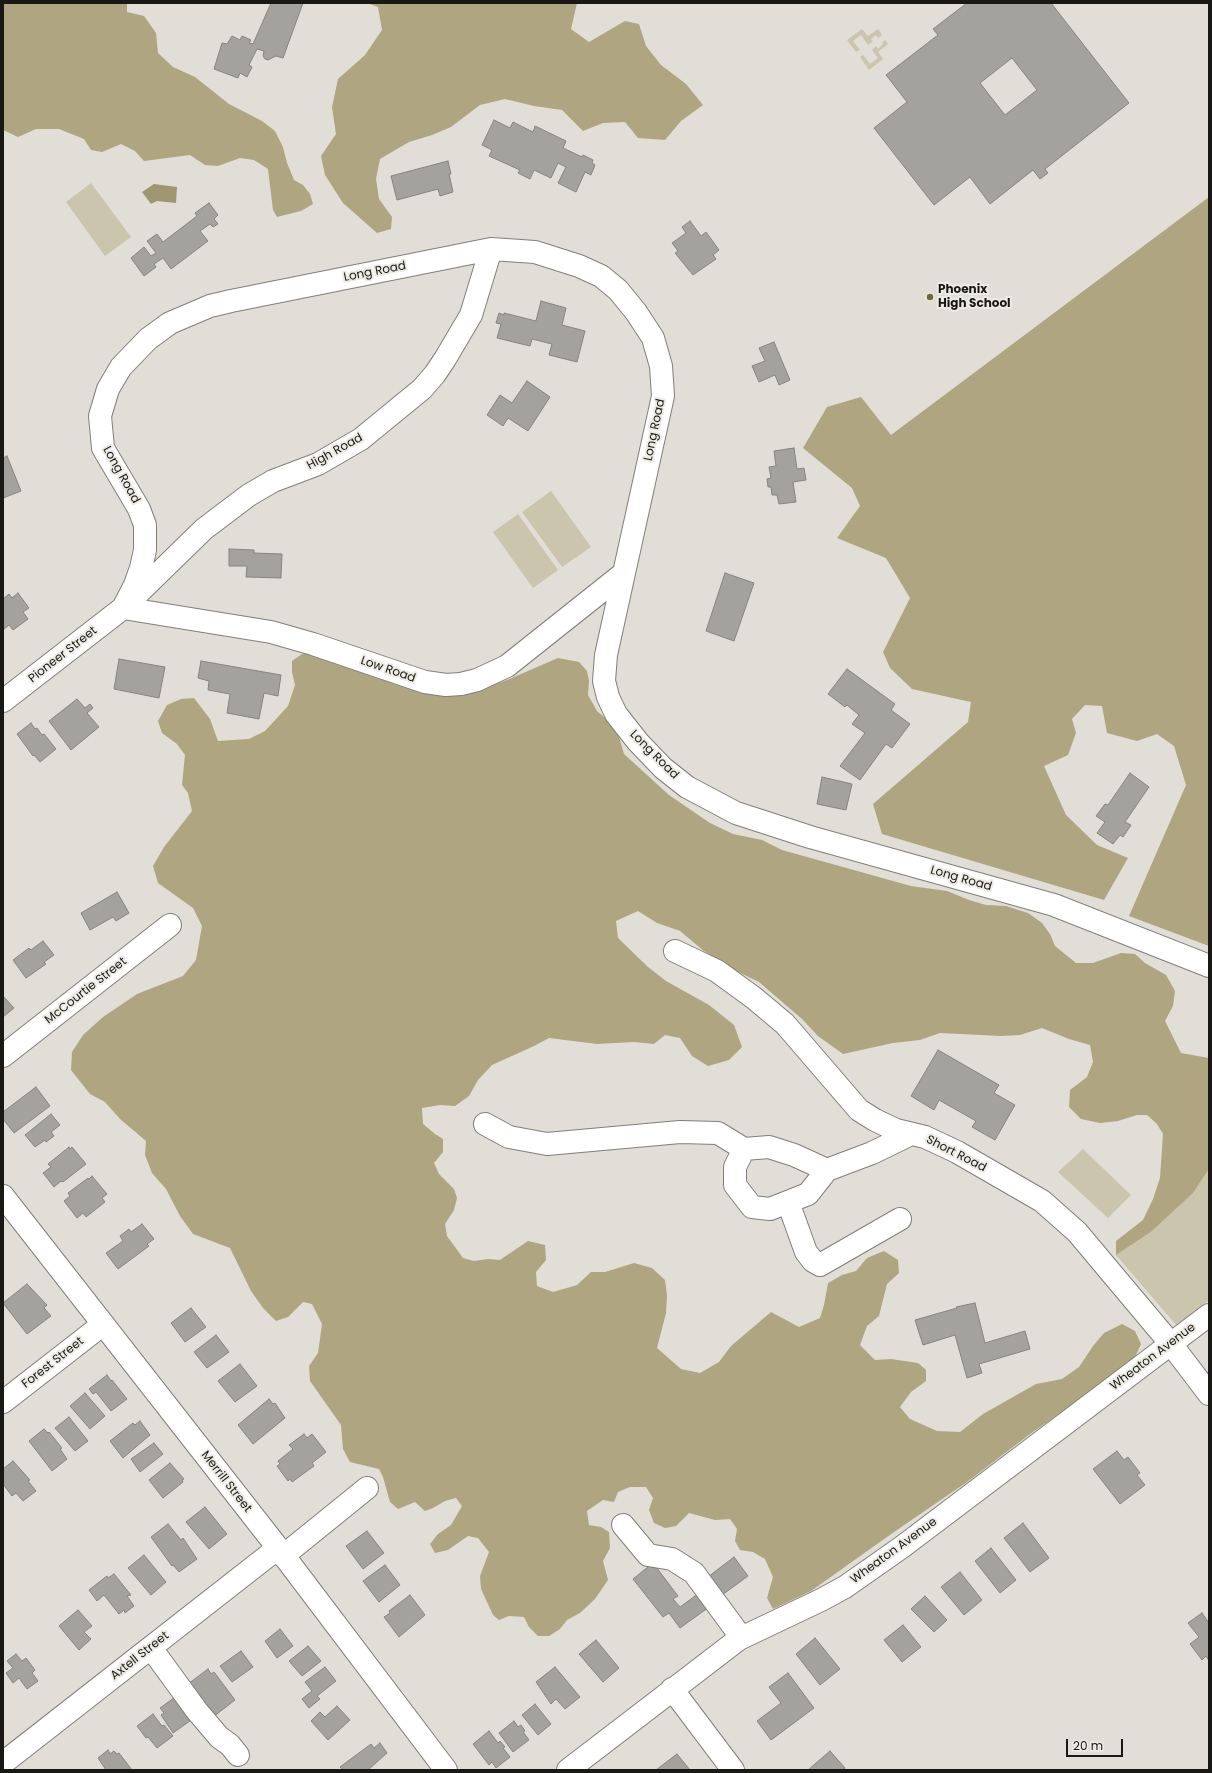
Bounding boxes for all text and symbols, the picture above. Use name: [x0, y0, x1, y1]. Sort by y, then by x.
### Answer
street label: Long Road: [343, 259, 407, 285]
place label: Phoenix High School: [938, 283, 1011, 311]
marker: Phoenix High School: [925, 292, 935, 302]
street label: Long Road: [641, 398, 669, 462]
street label: High Road: [305, 431, 365, 473]
street label: Long Road: [99, 444, 143, 506]
street label: Pioneer Street: [26, 624, 100, 686]
street label: Low Road: [359, 654, 417, 686]
street label: Long Road: [627, 728, 681, 782]
street label: Long Road: [929, 863, 993, 895]
street label: McCourtie Street: [42, 955, 130, 1027]
street label: Short Road: [923, 1133, 989, 1175]
street label: Wheaton Avenue: [1108, 1320, 1198, 1394]
street label: Forest Street: [19, 1334, 87, 1392]
street label: Merrill Street: [198, 1448, 254, 1516]
street label: Wheaton Avenue: [848, 1515, 940, 1587]
street label: Axtell Street: [108, 1629, 172, 1683]
scale bar: [1068, 1731, 1125, 1757]
text: 20 m: [1073, 1737, 1103, 1754]

